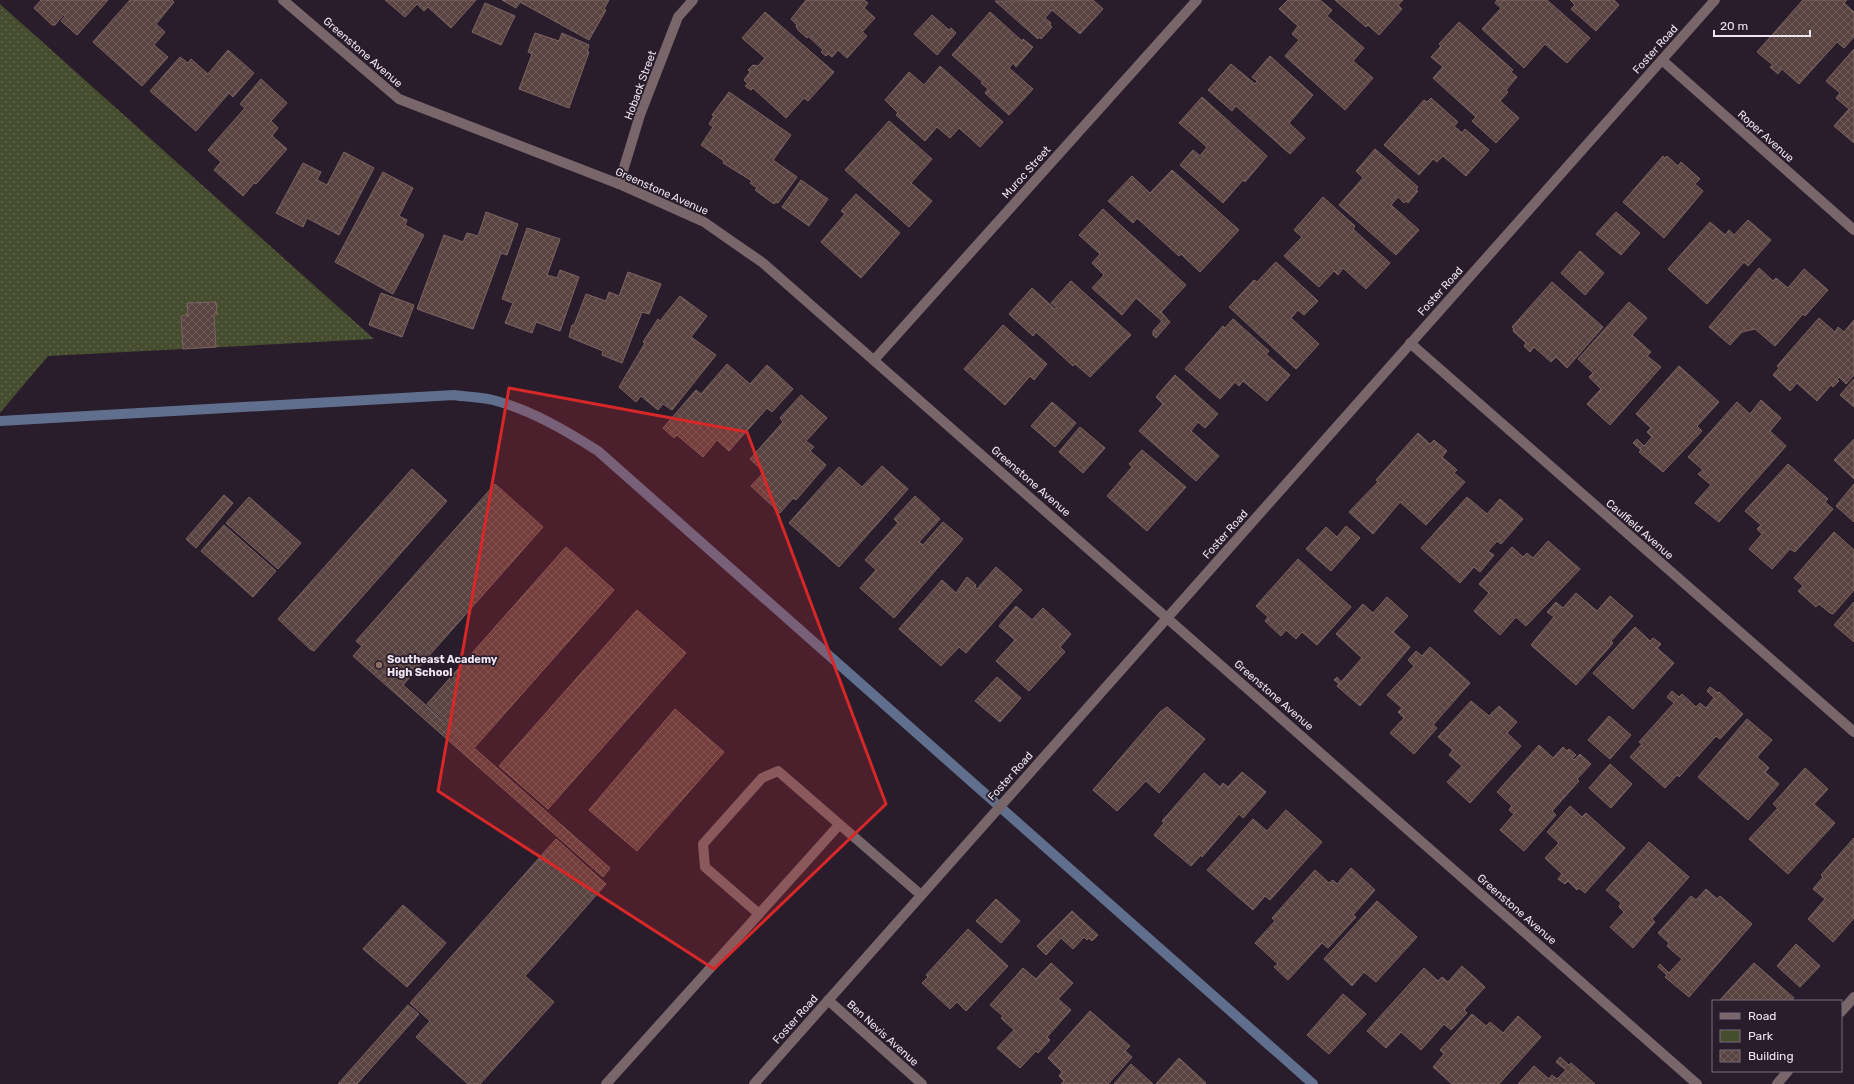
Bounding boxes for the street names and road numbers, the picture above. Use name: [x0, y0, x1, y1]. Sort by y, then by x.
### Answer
street label: Greenstone Avenue: [320, 14, 405, 90]
street label: Foster Road: [1630, 22, 1681, 76]
street label: Hoback Street: [622, 48, 659, 122]
street label: Roper Avenue: [1735, 108, 1796, 165]
street label: Muroc Street: [999, 143, 1054, 201]
street label: Greenstone Avenue: [613, 165, 710, 218]
street label: Foster Road: [1415, 264, 1466, 318]
street label: Greenstone Avenue: [988, 443, 1073, 519]
street label: Caulfield Avenue: [1603, 497, 1676, 562]
street label: Foster Road: [1200, 507, 1251, 561]
street label: Greenstone Avenue: [1231, 657, 1316, 733]
street label: Foster Road: [985, 749, 1036, 803]
street label: Greenstone Avenue: [1474, 871, 1559, 947]
street label: Foster Road: [770, 992, 821, 1046]
street label: Ben Nevis Avenue: [844, 998, 921, 1069]

